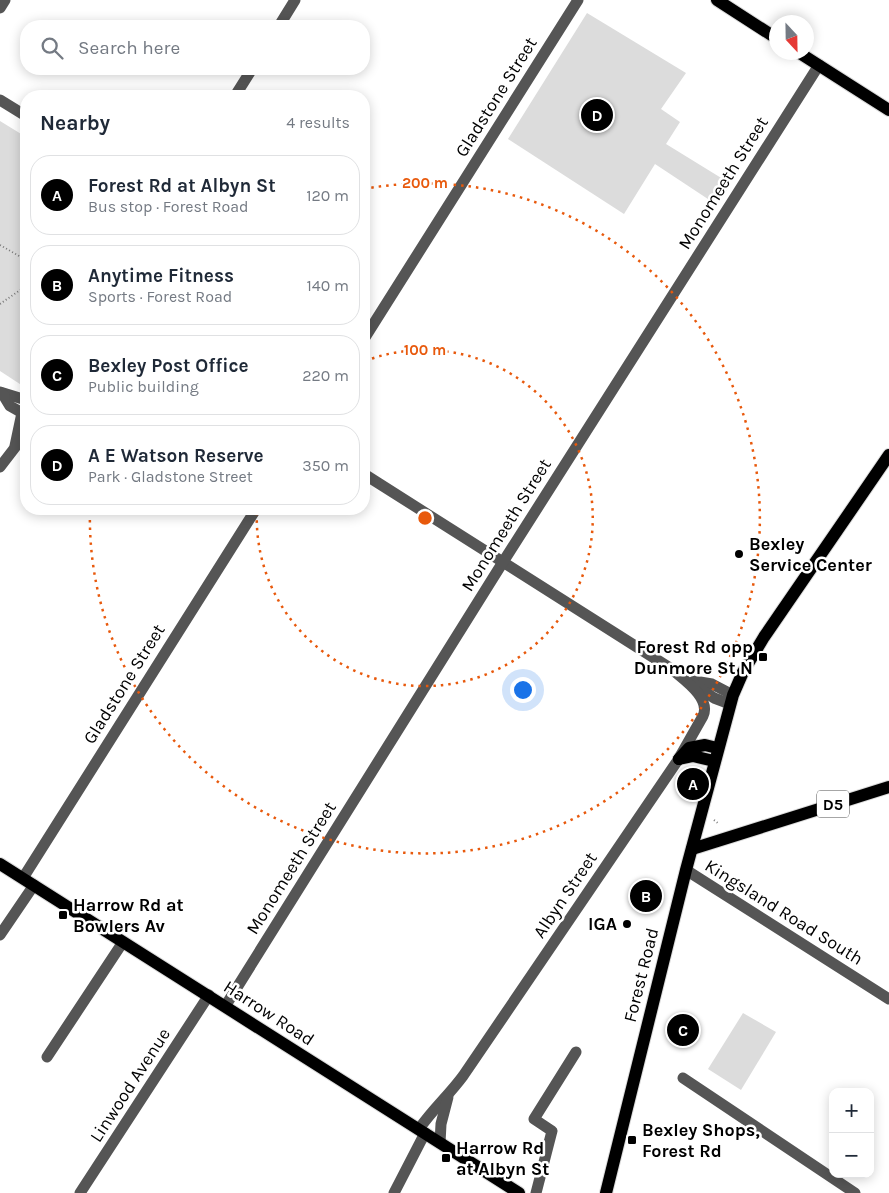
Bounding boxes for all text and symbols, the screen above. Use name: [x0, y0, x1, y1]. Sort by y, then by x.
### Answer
north arrow: [769, 15, 814, 60]
search box: [20, 20, 370, 75]
street label: Gladstone Street: [450, 33, 542, 161]
icon: search: [38, 34, 66, 62]
text: Search here: [78, 37, 180, 59]
pin: D: [581, 96, 613, 134]
text: Nearby: [40, 111, 110, 135]
street label: Monomeeth Street: [673, 112, 773, 253]
text: 4 results: [286, 113, 350, 132]
text: 200 m: [402, 174, 448, 192]
text: Forest Rd at Albyn St: [88, 175, 276, 197]
text: A: [52, 186, 62, 205]
text: 120 m: [306, 186, 349, 205]
text: Bus stop · Forest Road: [88, 197, 249, 216]
text: Anytime Fitness: [88, 265, 234, 287]
text: B: [52, 276, 62, 295]
text: 140 m: [307, 276, 349, 295]
text: Sports · Forest Road: [88, 287, 232, 306]
text: 100 m: [404, 341, 446, 359]
text: Bexley Post Office: [88, 355, 249, 377]
text: C: [52, 366, 62, 385]
text: 220 m: [302, 366, 349, 385]
text: Public building: [88, 377, 199, 396]
text: A E Watson Reserve: [88, 445, 264, 467]
street label: Monomeeth Street: [456, 454, 556, 595]
text: D: [52, 456, 62, 475]
text: 350 m: [302, 456, 349, 475]
text: Park · Gladstone Street: [88, 467, 253, 486]
centre of rings: [416, 509, 434, 527]
place label: Bexley Service Center: [749, 533, 872, 576]
marker: Bexley Service Center: [733, 548, 745, 560]
street label: Gladstone Street: [78, 620, 170, 748]
place label: Forest Rd opp Dunmore St N: [634, 636, 753, 679]
marker: Forest Rd opp Dunmore St N: [757, 651, 769, 663]
your location: [510, 677, 536, 703]
pin: A: [677, 765, 709, 803]
road number: D5: [817, 791, 849, 818]
street label: Monomeeth Street: [241, 797, 341, 938]
street label: Albyn Street: [528, 848, 602, 942]
street label: Kingsland Road South: [701, 854, 867, 970]
pin: B: [630, 877, 662, 915]
place label: Harrow Rd at Bowlers Av: [73, 894, 184, 937]
marker: Harrow Rd at Bowlers Av: [57, 909, 69, 921]
place label: IGA: [588, 913, 617, 935]
marker: IGA: [621, 918, 633, 930]
street label: Forest Road: [619, 926, 663, 1024]
street label: Harrow Road: [220, 976, 318, 1050]
pin: C: [667, 1011, 699, 1049]
street label: Linwood Avenue: [85, 1024, 175, 1146]
map controls: [829, 1088, 874, 1178]
button: +: [829, 1088, 874, 1133]
place label: Bexley Shops, Forest Rd: [642, 1119, 760, 1162]
button: −: [829, 1133, 874, 1178]
marker: Bexley Shops, Forest Rd: [626, 1134, 638, 1146]
place label: Harrow Rd at Albyn St: [456, 1137, 549, 1180]
marker: Harrow Rd at Albyn St: [440, 1152, 452, 1164]

